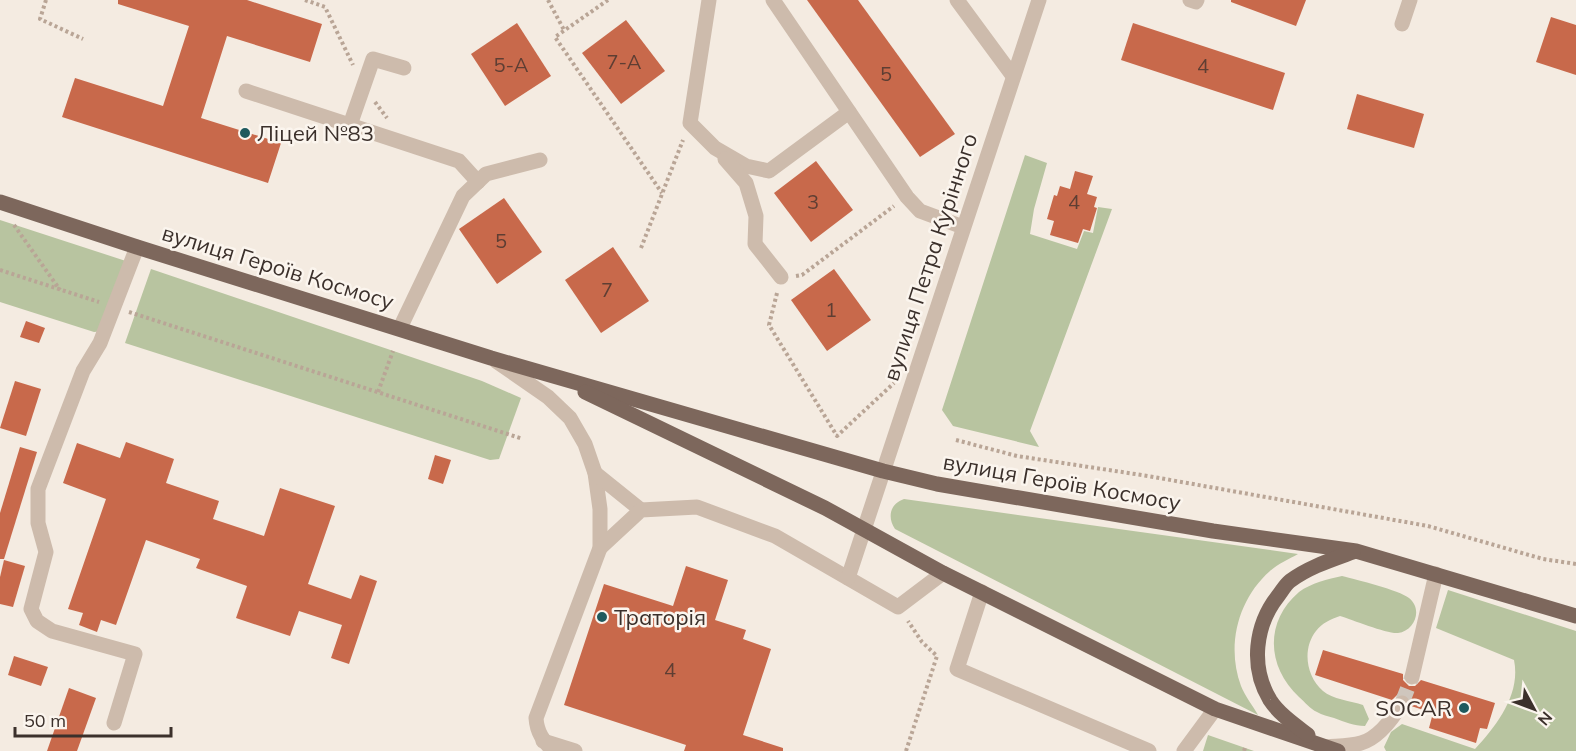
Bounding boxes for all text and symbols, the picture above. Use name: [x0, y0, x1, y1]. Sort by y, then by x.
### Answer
house number: 7-А: [607, 49, 642, 74]
house number: 5-А: [494, 52, 529, 77]
house number: 4: [1197, 53, 1209, 78]
house number: 5: [880, 61, 892, 86]
place label: Ліцей №83: [257, 119, 374, 147]
marker: Ліцей №83: [238, 126, 252, 140]
street label: вулиця Петра Курінного: [877, 130, 983, 384]
house number: 3: [807, 189, 819, 214]
house number: 4: [1068, 189, 1080, 214]
street label: вулиця Героїв Космосу: [159, 218, 397, 316]
house number: 5: [495, 228, 507, 253]
house number: 7: [601, 277, 613, 302]
house number: 1: [825, 297, 837, 322]
street label: вулиця Героїв Космосу: [941, 447, 1183, 517]
place label: Траторія: [614, 603, 706, 631]
marker: Траторія: [595, 610, 609, 624]
house number: 4: [664, 657, 676, 682]
north arrow: [1504, 679, 1564, 739]
place label: SOCAR: [1375, 694, 1452, 722]
scale bar: [15, 700, 171, 738]
marker: SOCAR: [1457, 701, 1471, 715]
text: N: [1534, 708, 1557, 730]
text: 50 m: [24, 709, 66, 732]

